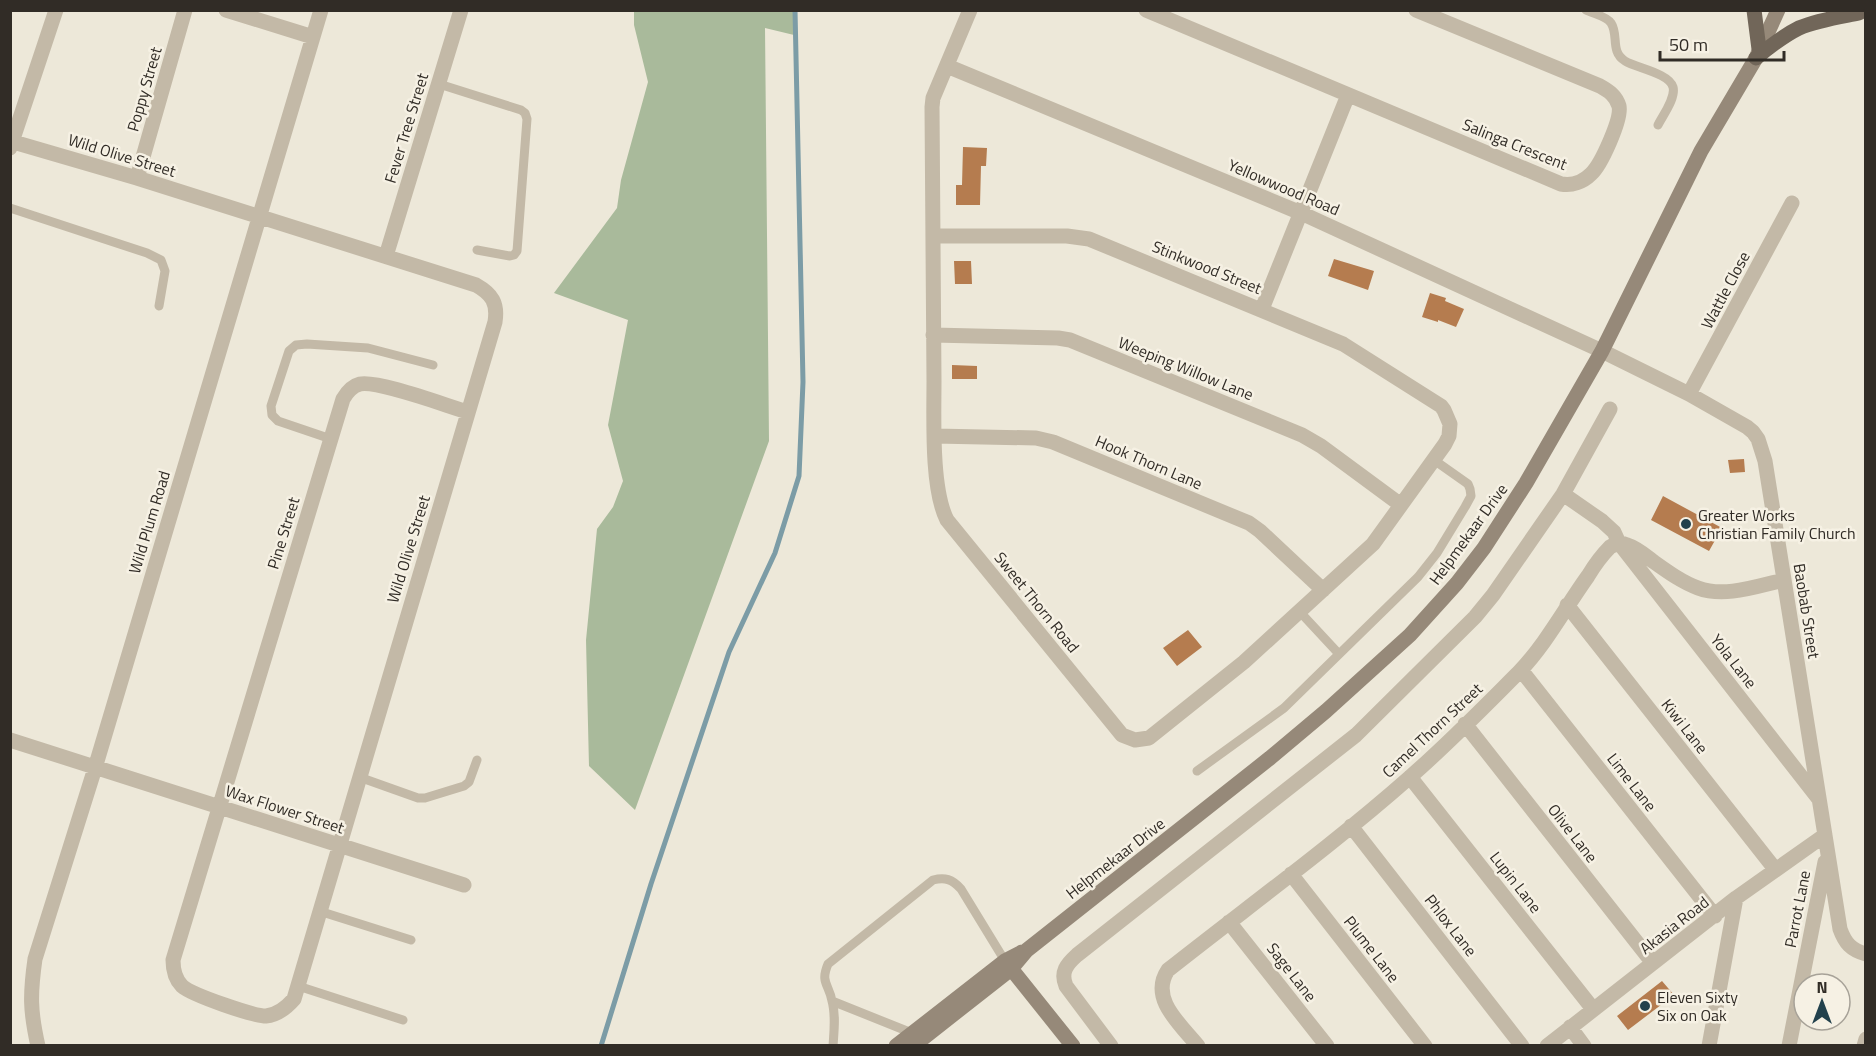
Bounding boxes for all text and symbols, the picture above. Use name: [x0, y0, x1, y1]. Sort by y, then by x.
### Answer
scale bar: [1660, 24, 1784, 62]
text: 50 m: [1669, 31, 1708, 58]
street label: Poppy Street: [120, 43, 168, 134]
street label: Fever Tree Street: [378, 70, 434, 186]
street label: Salinga Crescent: [1459, 112, 1571, 176]
street label: Wild Olive Street: [65, 127, 179, 183]
street label: Yellowwood Road: [1224, 153, 1344, 221]
street label: Stinkwood Street: [1149, 234, 1266, 300]
street label: Wattle Close: [1694, 247, 1756, 333]
street label: Weeping Willow Lane: [1115, 330, 1257, 406]
street label: Hook Thorn Lane: [1092, 429, 1206, 495]
street label: Wild Plum Road: [122, 468, 176, 576]
street label: Helpmekaar Drive: [1423, 478, 1513, 590]
street label: Wild Olive Street: [380, 492, 436, 606]
street label: Pine Street: [261, 494, 305, 572]
place label: Greater Works Christian Family Church: [1698, 503, 1856, 545]
marker: Greater Works Christian Family Church: [1679, 517, 1693, 531]
street label: Sweet Thorn Road: [989, 546, 1085, 658]
street label: Baobab Street: [1788, 562, 1826, 661]
street label: Yola Lane: [1705, 629, 1763, 693]
street label: Camel Thorn Street: [1376, 677, 1488, 783]
street label: Kiwi Lane: [1656, 693, 1714, 759]
street label: Lime Lane: [1601, 748, 1663, 816]
street label: Wax Flower Street: [222, 778, 348, 840]
street label: Olive Lane: [1542, 798, 1604, 868]
street label: Helpmekaar Drive: [1060, 812, 1170, 904]
street label: Lupin Lane: [1484, 846, 1548, 918]
street label: Parrot Lane: [1778, 868, 1816, 950]
street label: Phlox Lane: [1419, 889, 1483, 961]
street label: Akasia Road: [1634, 890, 1714, 960]
street label: Plume Lane: [1338, 910, 1406, 988]
street label: Sage Lane: [1261, 937, 1323, 1007]
north arrow: [1792, 972, 1852, 1032]
text: N: [1816, 975, 1828, 999]
place label: Eleven Sixty Six on Oak: [1657, 985, 1738, 1027]
marker: Eleven Sixty Six on Oak: [1638, 999, 1652, 1013]

